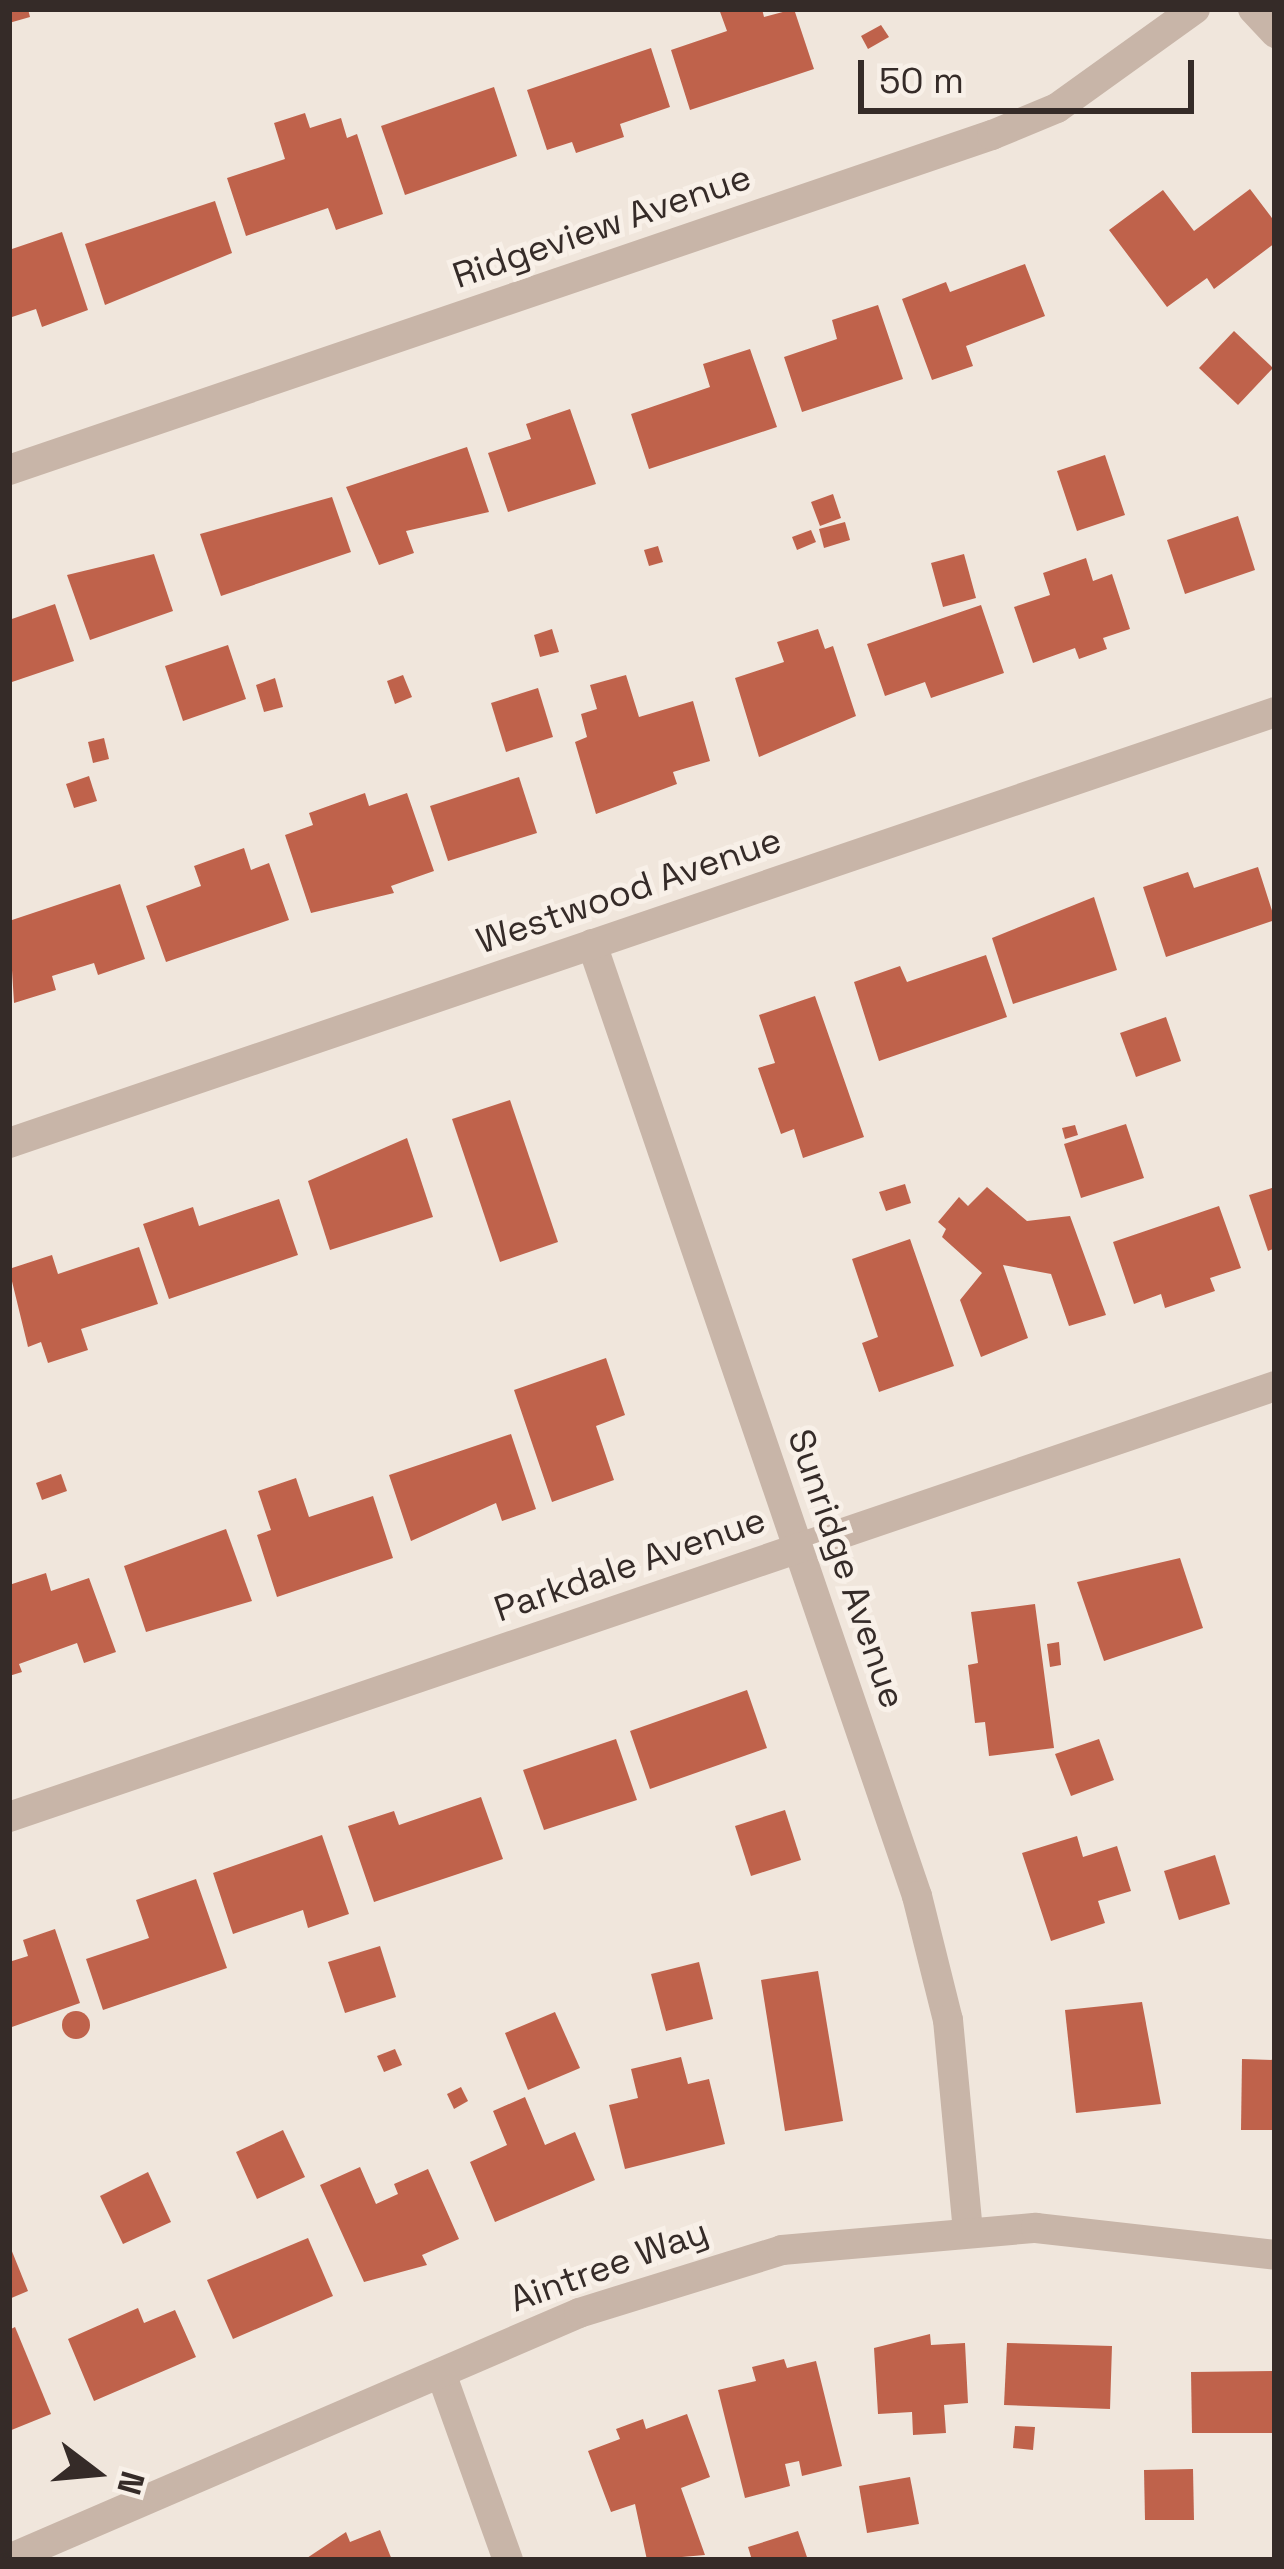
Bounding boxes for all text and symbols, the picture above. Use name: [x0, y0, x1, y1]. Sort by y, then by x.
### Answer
scale bar: [864, 36, 1200, 110]
text: 50 m: [879, 58, 964, 104]
street label: Ridgeview Avenue: [447, 156, 757, 298]
street label: Westwood Avenue: [471, 818, 787, 964]
street label: Sunridge Avenue: [778, 1424, 914, 1714]
street label: Parkdale Avenue: [489, 1498, 771, 1632]
street label: Aintree Way: [504, 2210, 714, 2322]
north arrow: [36, 2413, 156, 2533]
text: N: [107, 2467, 154, 2499]

